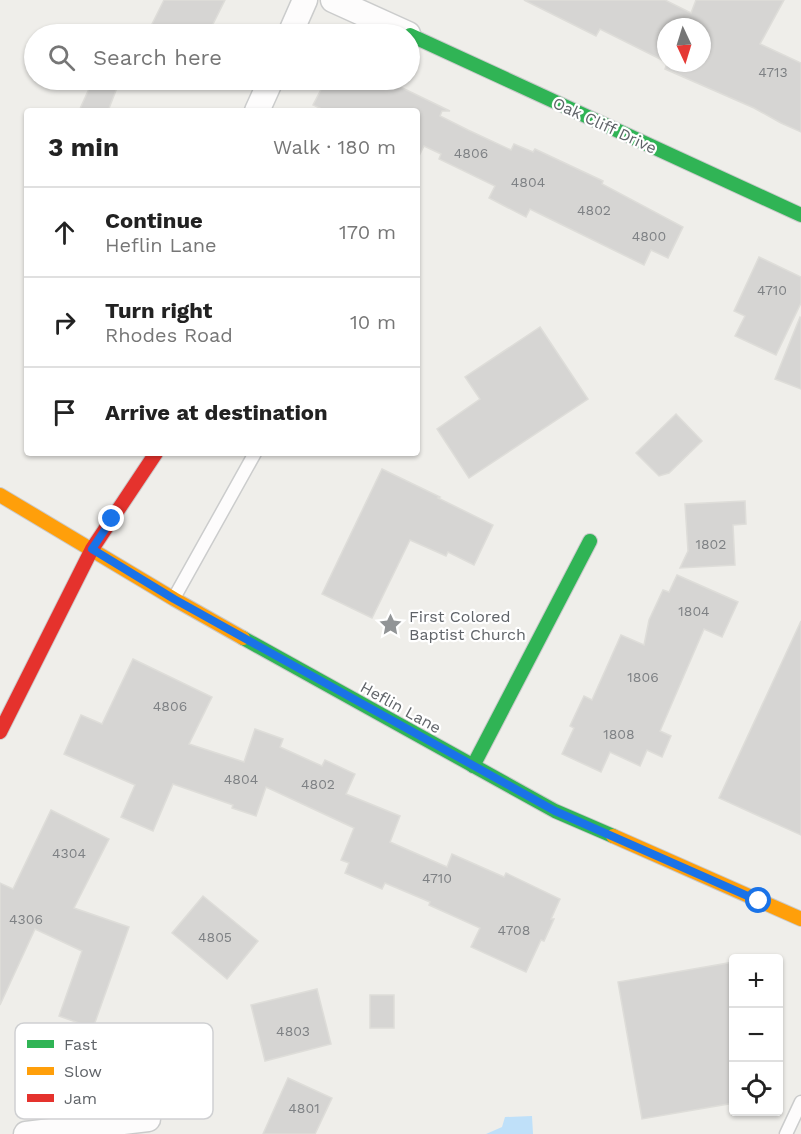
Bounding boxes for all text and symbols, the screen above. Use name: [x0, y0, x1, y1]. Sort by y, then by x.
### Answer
north arrow: [657, 18, 711, 72]
search box: [24, 24, 420, 90]
icon: search: [45, 41, 78, 74]
text: Search here: [93, 45, 222, 70]
house number: 4713: [758, 64, 788, 80]
street label: Oak Cliff Drive: [550, 93, 660, 158]
text: 3 min: [48, 132, 119, 162]
text: Walk · 180 m: [273, 135, 396, 159]
house number: 4806: [454, 145, 488, 161]
house number: 4804: [511, 174, 545, 190]
house number: 4802: [577, 202, 611, 218]
text: Continue: [105, 208, 203, 233]
icon: ahead: [48, 216, 81, 249]
text: 170 m: [339, 220, 396, 244]
house number: 4800: [632, 228, 666, 244]
text: Heflin Lane: [105, 233, 217, 257]
house number: 4710: [757, 282, 787, 298]
text: Turn right: [105, 298, 212, 323]
icon: right: [48, 306, 81, 339]
text: 10 m: [350, 310, 396, 334]
text: Rhodes Road: [105, 323, 233, 347]
icon: arrive: [48, 396, 81, 429]
text: Arrive at destination: [105, 400, 328, 425]
route end: [98, 505, 124, 531]
house number: 1802: [696, 536, 726, 552]
house number: 1804: [678, 603, 710, 619]
place label: First Colored Baptist Church: [409, 607, 526, 644]
place icon: First Colored Baptist Church: [378, 612, 404, 638]
house number: 1806: [627, 669, 659, 685]
street label: Heflin Lane: [357, 677, 444, 737]
house number: 4806: [153, 698, 187, 714]
house number: 1808: [603, 726, 635, 742]
house number: 4804: [224, 771, 258, 787]
house number: 4802: [301, 776, 335, 792]
house number: 4304: [52, 845, 86, 861]
house number: 4710: [422, 870, 452, 886]
route start: [745, 887, 771, 913]
house number: 4306: [9, 911, 43, 927]
house number: 4708: [498, 922, 530, 938]
house number: 4805: [198, 929, 232, 945]
map controls: [729, 954, 783, 1116]
button: +: [729, 954, 783, 1008]
button: −: [729, 1008, 783, 1062]
legend: [15, 1023, 213, 1119]
house number: 4803: [276, 1023, 310, 1039]
text: Fast: [64, 1035, 97, 1054]
text: Slow: [64, 1062, 102, 1081]
button: locate: [729, 1062, 783, 1116]
text: Jam: [64, 1089, 97, 1108]
house number: 4801: [288, 1100, 320, 1116]

